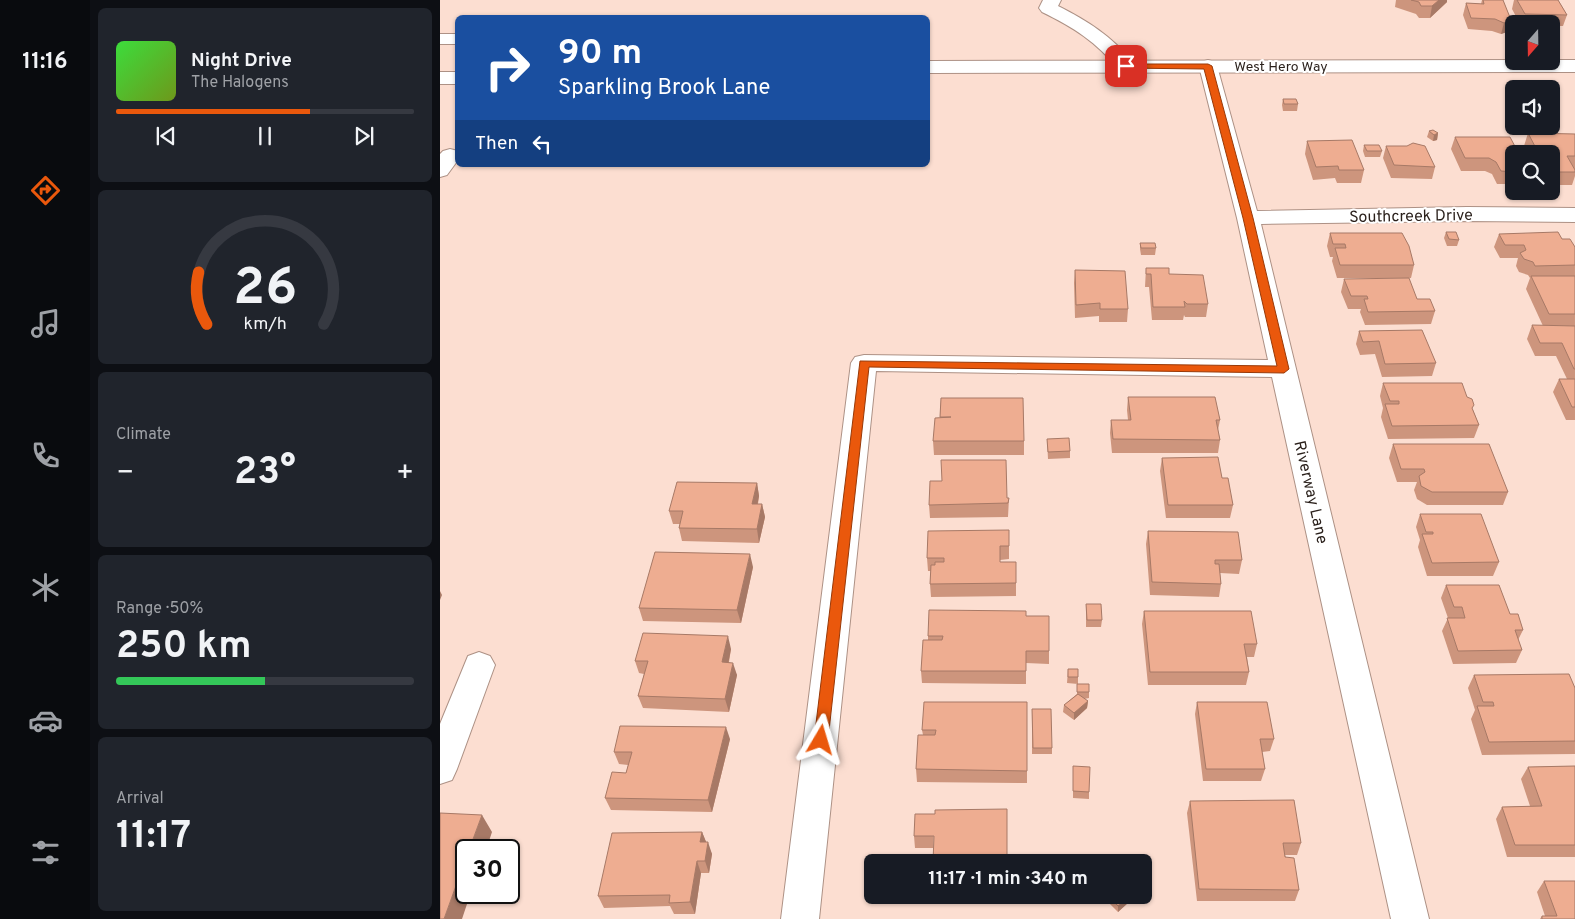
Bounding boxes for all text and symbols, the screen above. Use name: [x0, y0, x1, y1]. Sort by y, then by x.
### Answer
north arrow: [1505, 15, 1560, 70]
map controls: [1505, 15, 1560, 200]
text: 90 m: [558, 32, 642, 76]
icon: right: [475, 35, 540, 100]
pin: [1105, 45, 1147, 87]
text: 11:16: [22, 49, 68, 76]
text: Night Drive: [191, 49, 292, 73]
icon: arrive: [1112, 52, 1140, 80]
street label: West Hero Way: [1234, 59, 1328, 76]
text: The Halogens: [191, 73, 289, 93]
text: Sparkling Brook Lane: [558, 75, 770, 102]
button: sound: [1505, 80, 1560, 135]
icon: previous: [152, 122, 180, 150]
icon: pause: [251, 122, 279, 150]
icon: next: [350, 122, 378, 150]
icon: left: [528, 130, 556, 158]
text: Then: [475, 132, 518, 156]
button: search: [1505, 145, 1560, 200]
icon: directions: [28, 173, 63, 208]
street label: Southcreek Drive: [1349, 206, 1473, 228]
text: 26: [233, 257, 297, 323]
icon: music: [28, 306, 63, 341]
text: km/h: [243, 313, 287, 336]
text: Climate: [116, 425, 171, 445]
icon: phone: [28, 438, 63, 473]
street label: Riverway Lane: [1288, 439, 1332, 546]
text: 23°: [234, 449, 296, 498]
text: −: [116, 456, 134, 492]
text: +: [396, 456, 414, 492]
icon: climate: [28, 570, 63, 605]
text: Range · 50%: [116, 599, 204, 619]
text: 250 km: [116, 623, 251, 672]
icon: car: [28, 703, 63, 738]
position arrow: [794, 713, 846, 765]
text: Arrival: [116, 789, 164, 809]
text: 11:17: [116, 813, 191, 862]
icon: filters: [28, 835, 63, 870]
speed limit sign: 30: [455, 839, 520, 904]
text: 11:17 · 1 min · 340 m: [928, 867, 1088, 891]

